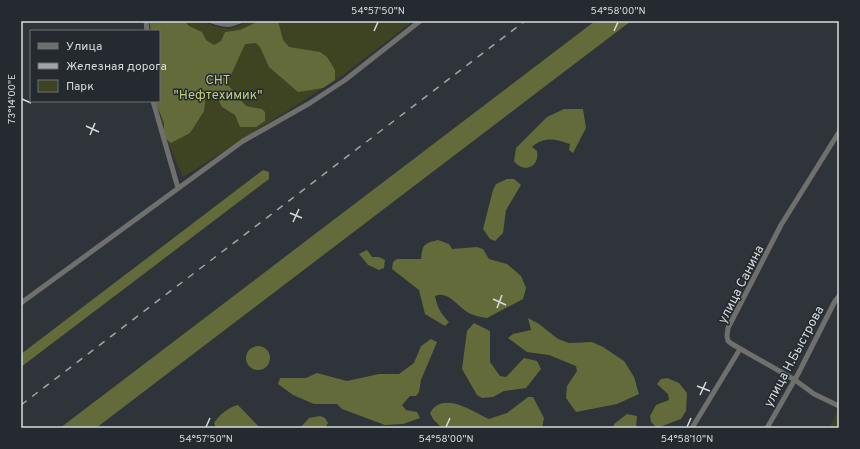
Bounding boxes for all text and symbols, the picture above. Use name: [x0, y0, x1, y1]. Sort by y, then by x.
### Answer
text: 54°57'50"N: [351, 5, 405, 18]
text: 54°58'00"N: [590, 5, 646, 18]
legend: [30, 30, 160, 102]
text: Улица: [66, 39, 102, 55]
text: Железная дорога: [66, 59, 167, 75]
park label: СНТ "Нефтехимик": [174, 73, 262, 104]
text: 73°14'00"E: [6, 74, 19, 124]
text: Парк: [66, 79, 94, 95]
street label: улица Санина: [715, 243, 768, 327]
street label: улица Н.Быстрова: [761, 303, 828, 410]
text: 54°57'50"N: [179, 433, 233, 446]
text: 54°58'00"N: [418, 433, 474, 446]
text: 54°58'10"N: [661, 433, 713, 446]

